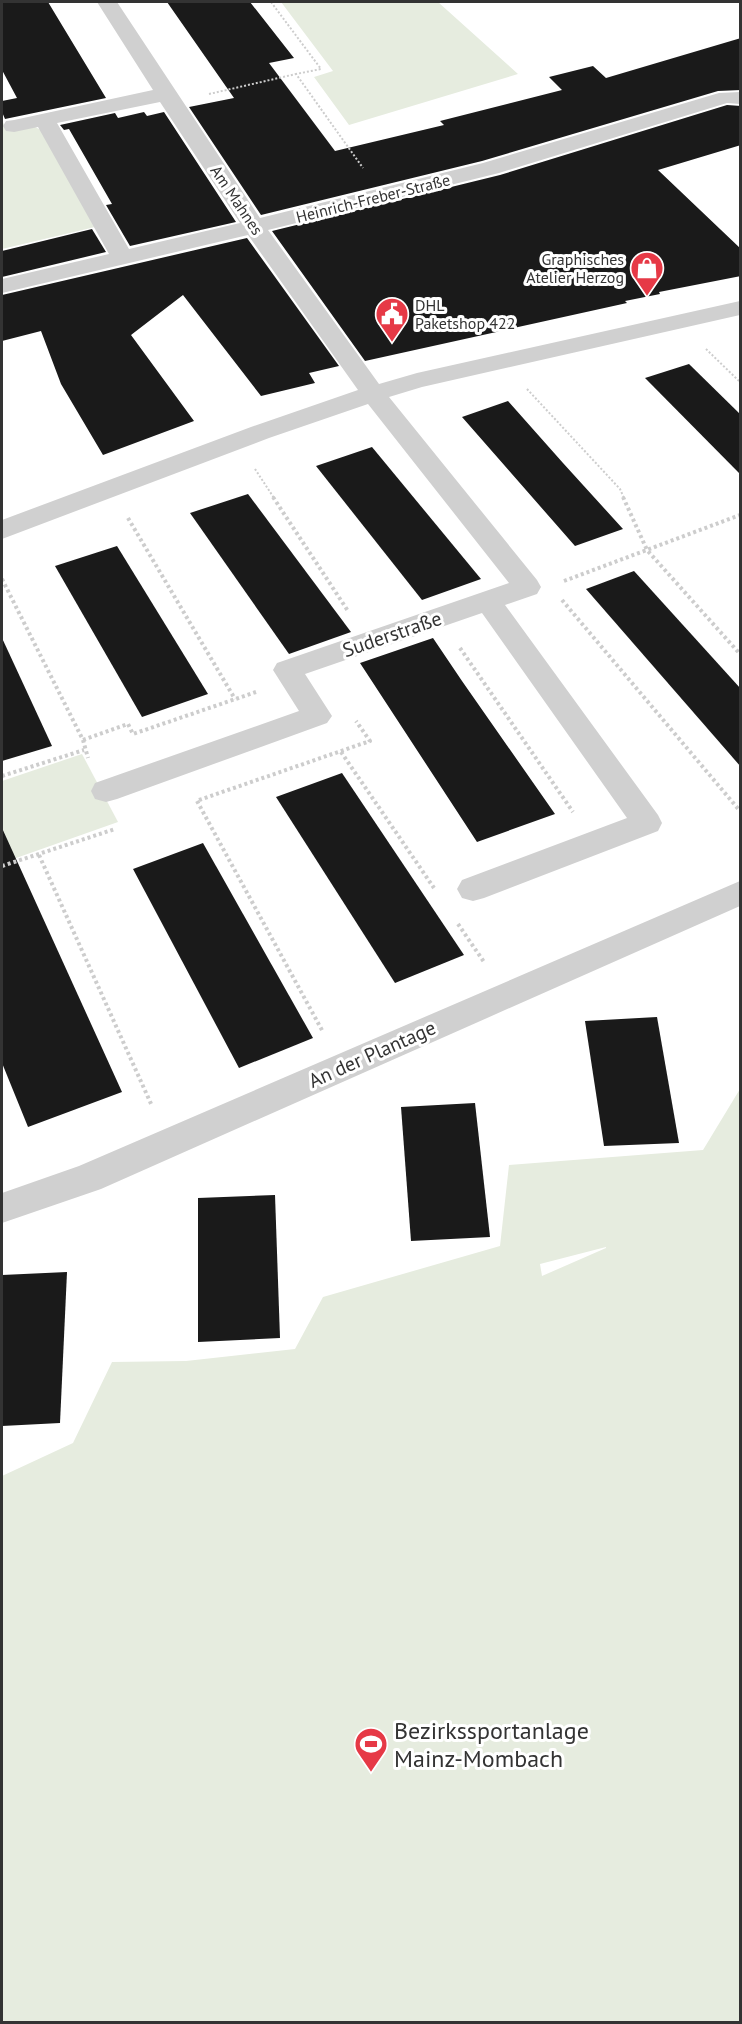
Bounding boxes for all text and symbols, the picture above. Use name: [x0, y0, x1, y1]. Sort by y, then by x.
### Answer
street label: Am Mahnes: [206, 161, 268, 239]
street label: Heinrich-Freber-Straße: [294, 169, 452, 227]
place label: Graphisches Atelier Herzog: [526, 249, 624, 287]
shop icon: Graphisches Atelier Herzog: [629, 250, 665, 297]
place label: DHL Paketshop 422: [415, 295, 516, 333]
public building icon: DHL Paketshop 422: [374, 296, 410, 343]
street label: Suderstraße: [339, 605, 445, 663]
street label: An der Plantage: [304, 1014, 440, 1094]
place label: Bezirkssportanlage Mainz-Mombach: [394, 1715, 589, 1774]
sports icon: Bezirkssportanlage Mainz-Mombach: [353, 1726, 389, 1773]

